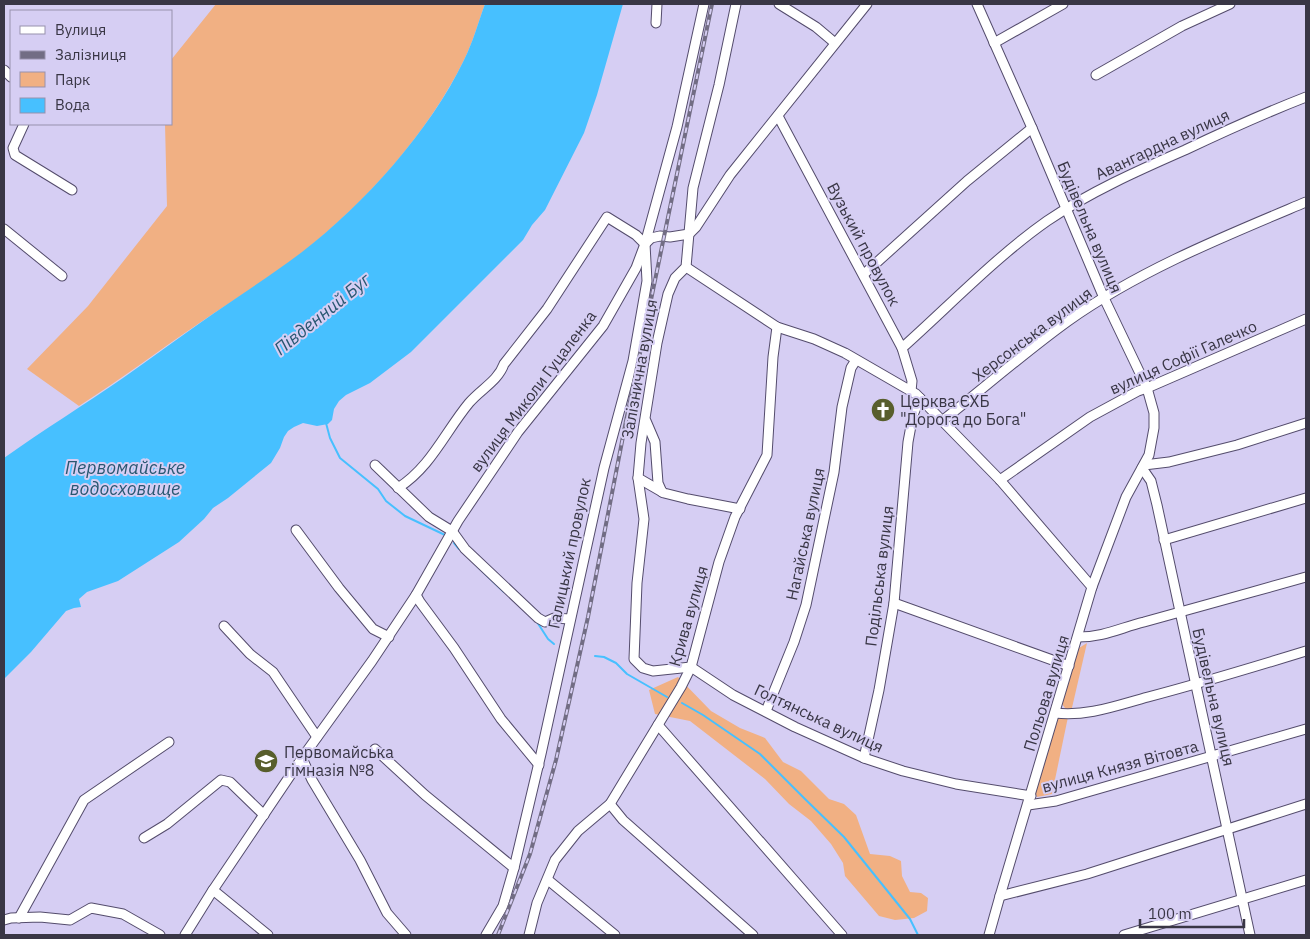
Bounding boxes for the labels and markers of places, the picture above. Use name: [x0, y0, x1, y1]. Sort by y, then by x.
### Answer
place label: Церква ЄХБ "Дорога до Бога": [900, 391, 1027, 429]
church icon: Церква ЄХБ "Дорога до Бога": [870, 397, 896, 423]
place label: Первомайська гімназія №8: [284, 742, 394, 780]
school or university icon: Первомайська гімназія №8: [253, 748, 279, 774]

